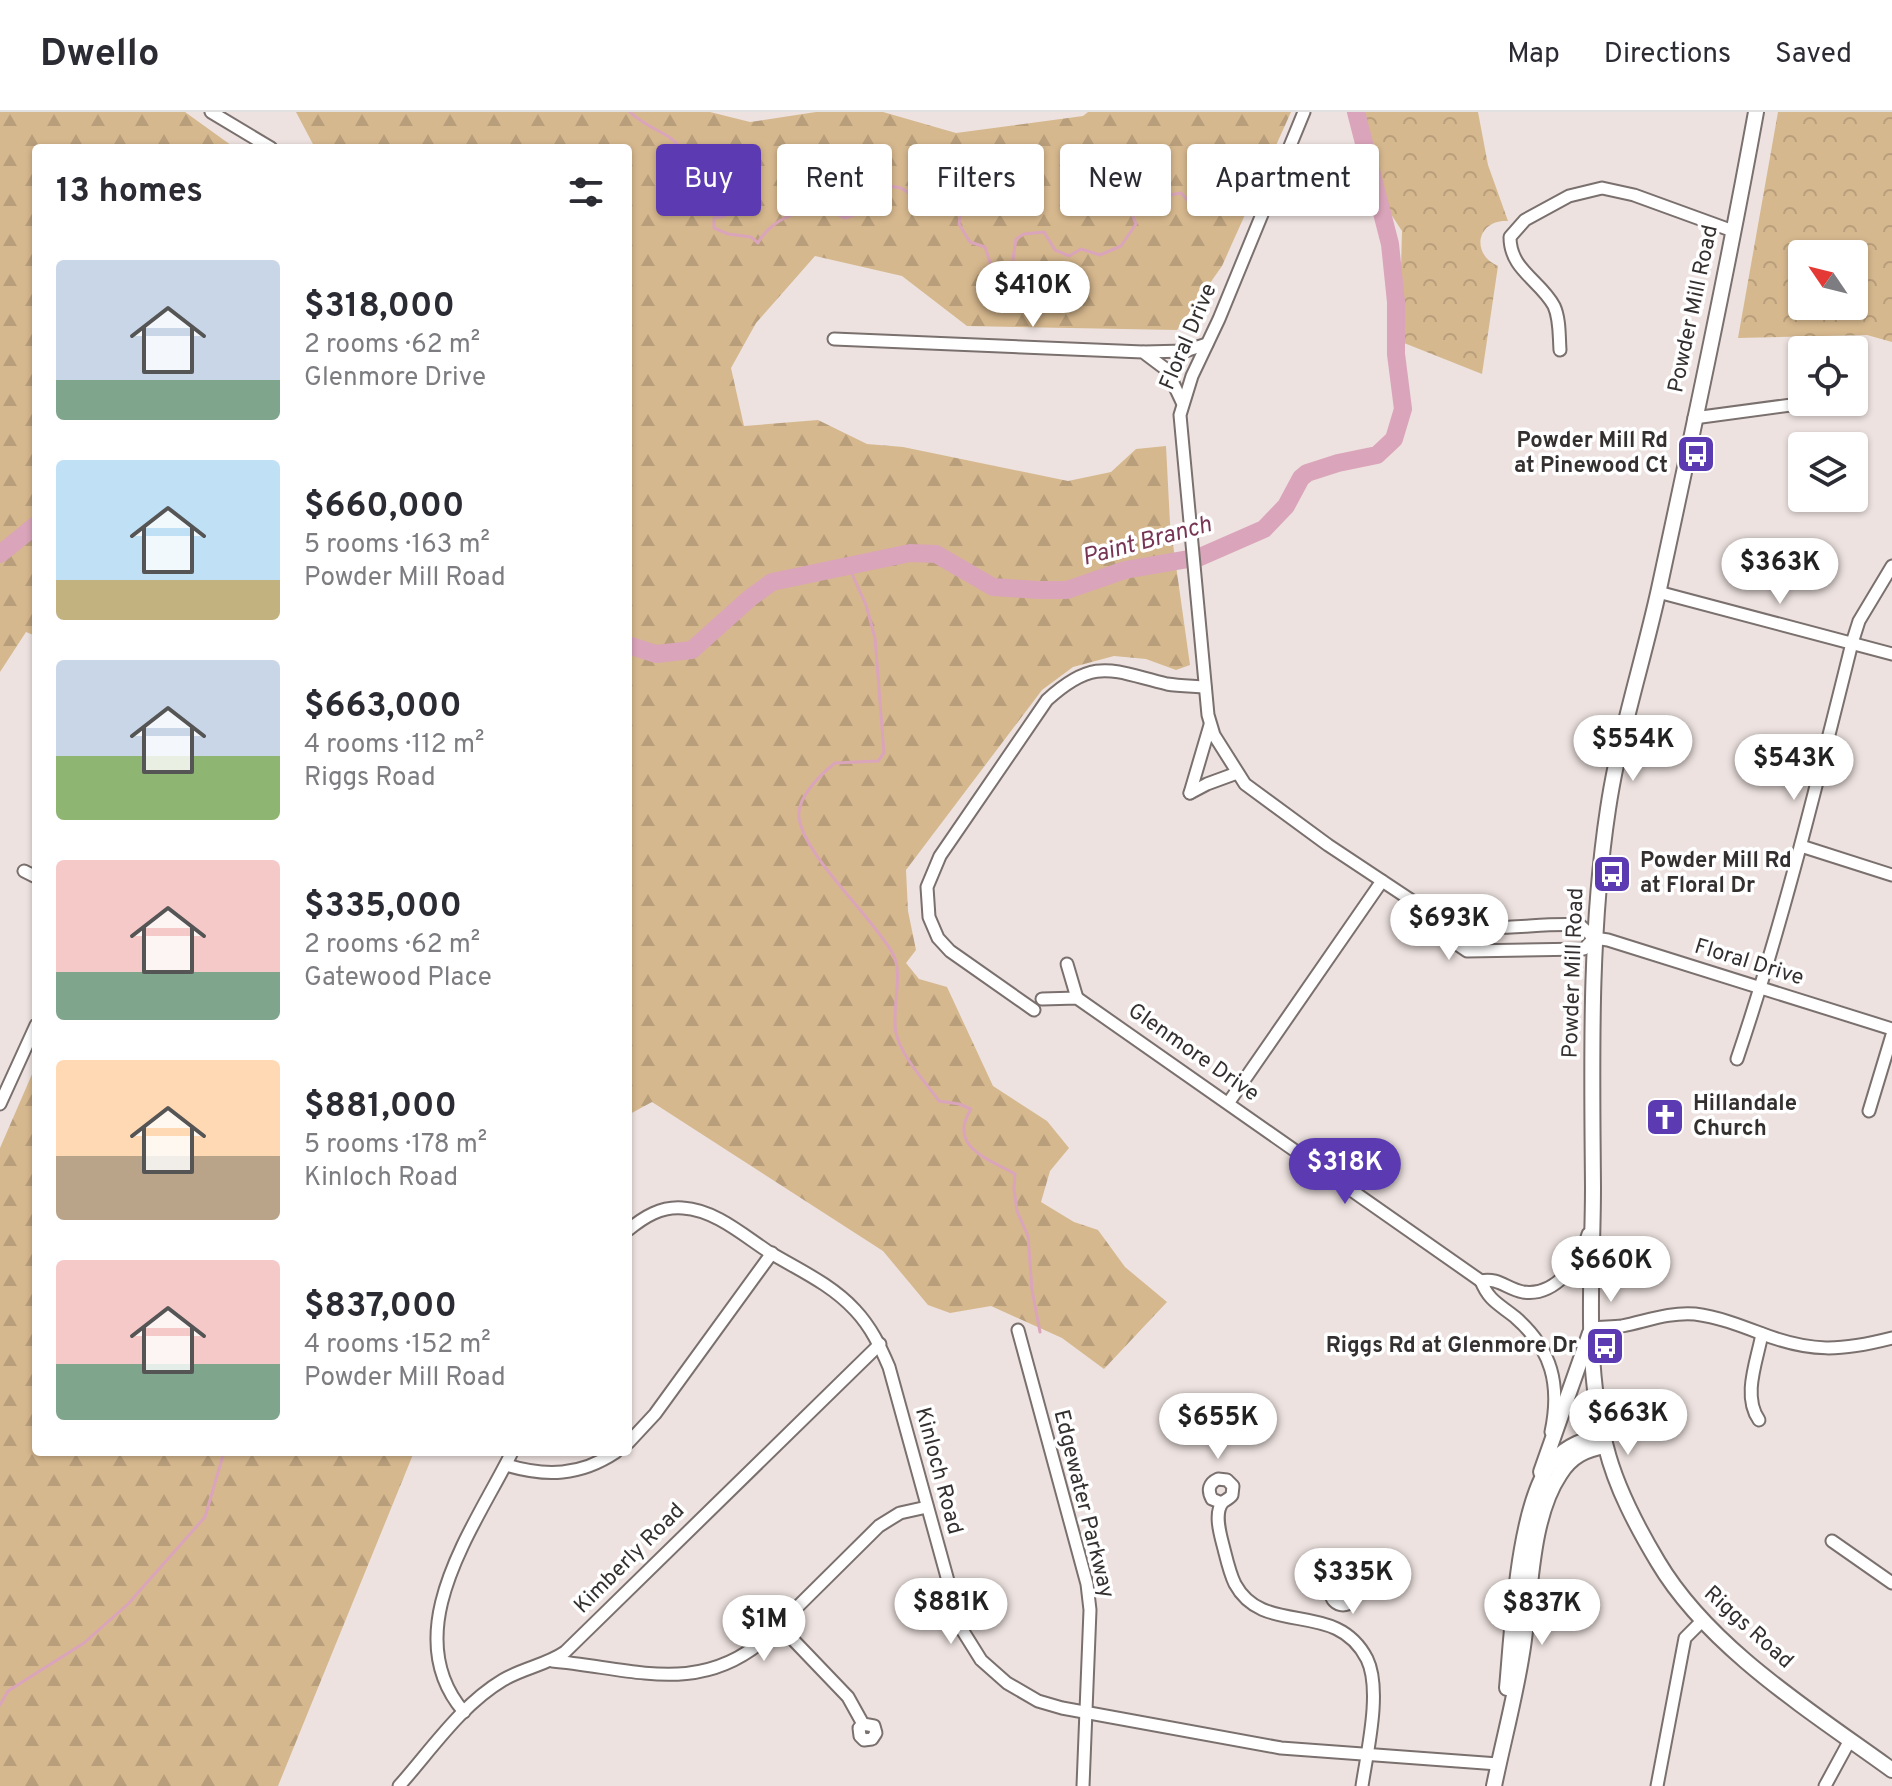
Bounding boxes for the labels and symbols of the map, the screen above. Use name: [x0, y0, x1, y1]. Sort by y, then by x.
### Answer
street label: Powder Mill Road: [1663, 223, 1725, 395]
north arrow: [1788, 240, 1868, 320]
pin: $410K: [977, 261, 1089, 329]
street label: Floral Drive: [1154, 280, 1224, 394]
place label: Powder Mill Rd at Pinewood Ct: [1514, 428, 1668, 480]
bus stop icon: Powder Mill Rd at Pinewood Ct: [1675, 433, 1717, 475]
water label: Paint Branch: [1079, 510, 1215, 574]
pin: $363K: [1724, 538, 1836, 606]
pin: $554K: [1577, 715, 1689, 783]
pin: $543K: [1738, 734, 1850, 802]
place label: Powder Mill Rd at Floral Dr: [1640, 848, 1792, 900]
bus stop icon: Powder Mill Rd at Floral Dr: [1591, 853, 1633, 895]
street label: Powder Mill Road: [1558, 887, 1590, 1059]
pin: $693K: [1393, 894, 1505, 962]
street label: Floral Drive: [1691, 934, 1807, 992]
street label: Glenmore Drive: [1122, 998, 1264, 1108]
place label: Hillandale Church: [1693, 1091, 1797, 1143]
church icon: Hillandale Church: [1644, 1096, 1686, 1138]
pin: $318K: [1289, 1138, 1401, 1206]
pin: $660K: [1555, 1236, 1667, 1304]
bus stop icon: Riggs Rd at Glenmore Dr: [1584, 1325, 1626, 1367]
place label: Riggs Rd at Glenmore Dr: [1326, 1333, 1577, 1360]
pin: $663K: [1572, 1389, 1684, 1457]
pin: $655K: [1162, 1393, 1274, 1461]
street label: Kinloch Road: [908, 1405, 968, 1537]
street label: Edgewater Parkway: [1047, 1407, 1119, 1601]
street label: Kimberly Road: [569, 1498, 691, 1620]
pin: $335K: [1297, 1548, 1409, 1616]
pin: $881K: [895, 1578, 1007, 1646]
pin: $837K: [1486, 1579, 1598, 1647]
street label: Riggs Road: [1698, 1581, 1798, 1675]
pin: $1M: [725, 1595, 803, 1663]

